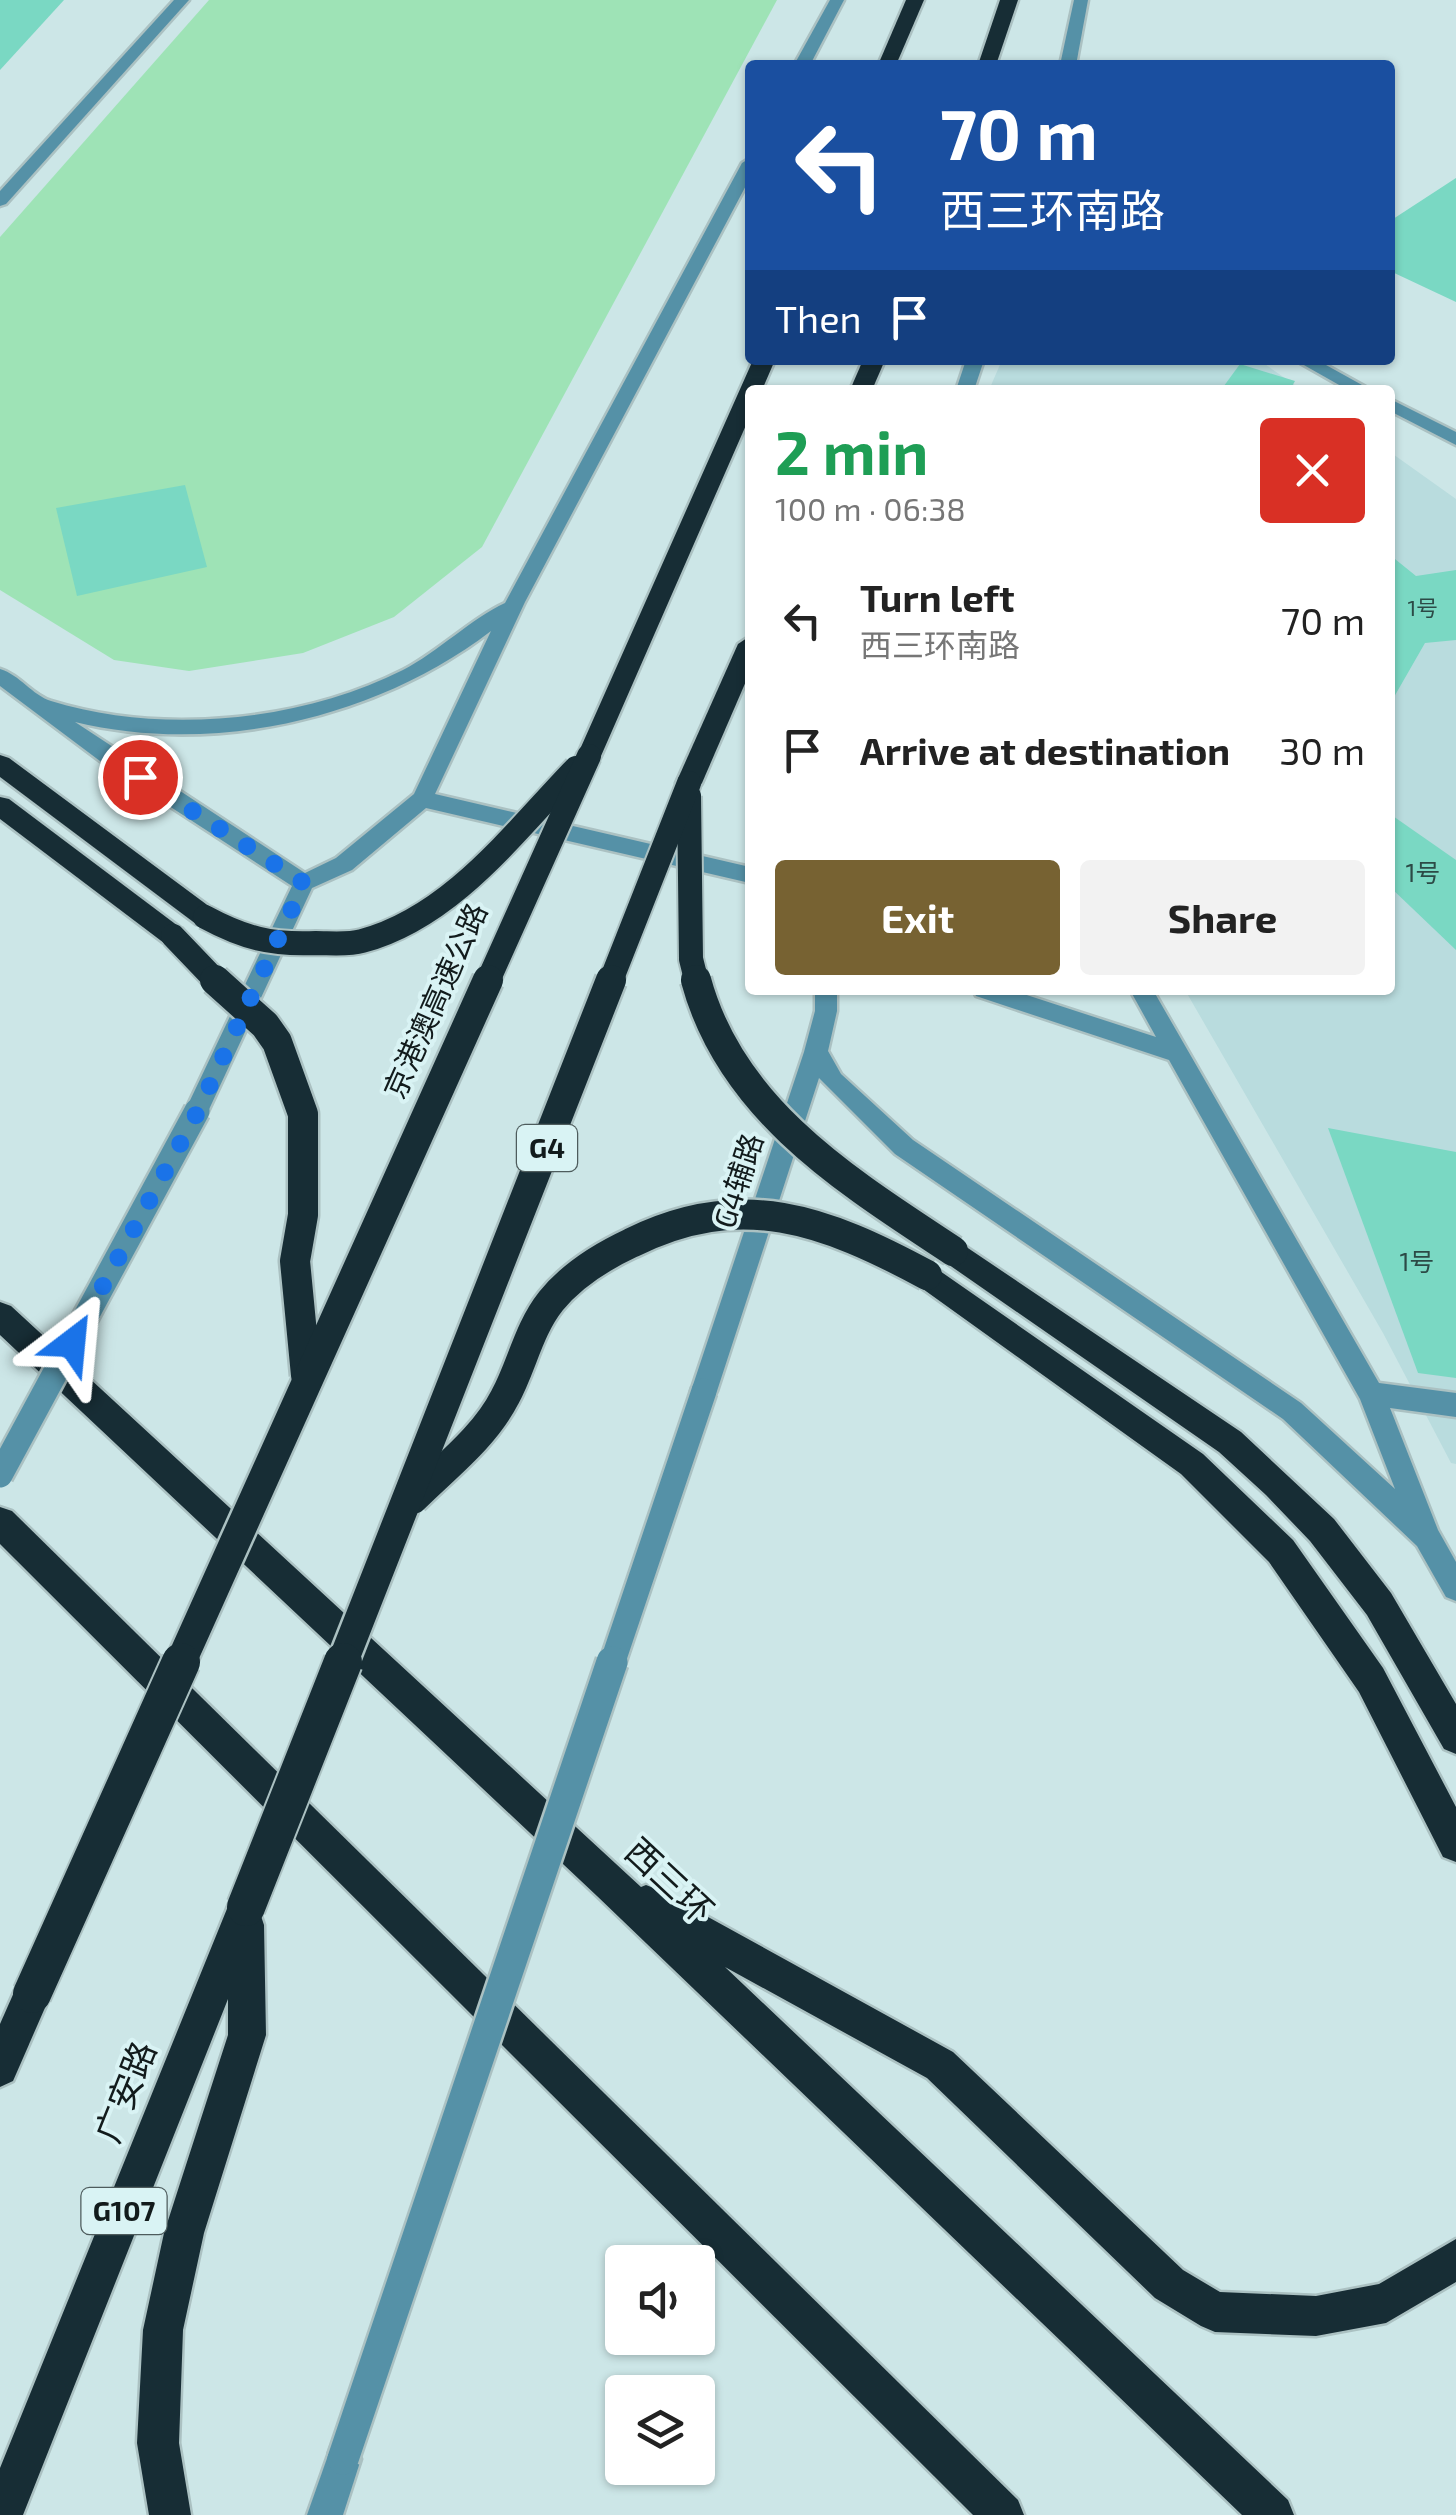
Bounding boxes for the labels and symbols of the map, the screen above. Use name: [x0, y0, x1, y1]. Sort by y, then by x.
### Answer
house number: 1号: [1408, 594, 1438, 620]
pin: [98, 735, 183, 820]
house number: 1号: [1406, 857, 1440, 887]
street label: 京港澳高速公路: [375, 897, 493, 1103]
road number: G4: [517, 1125, 577, 1171]
street label: G4辅路: [705, 1129, 769, 1232]
house number: 1号: [1400, 1246, 1434, 1276]
position arrow: [20, 1291, 124, 1395]
street label: 西三环: [618, 1828, 723, 1931]
street label: 广安路: [85, 2035, 163, 2148]
road number: G107: [82, 2188, 166, 2234]

